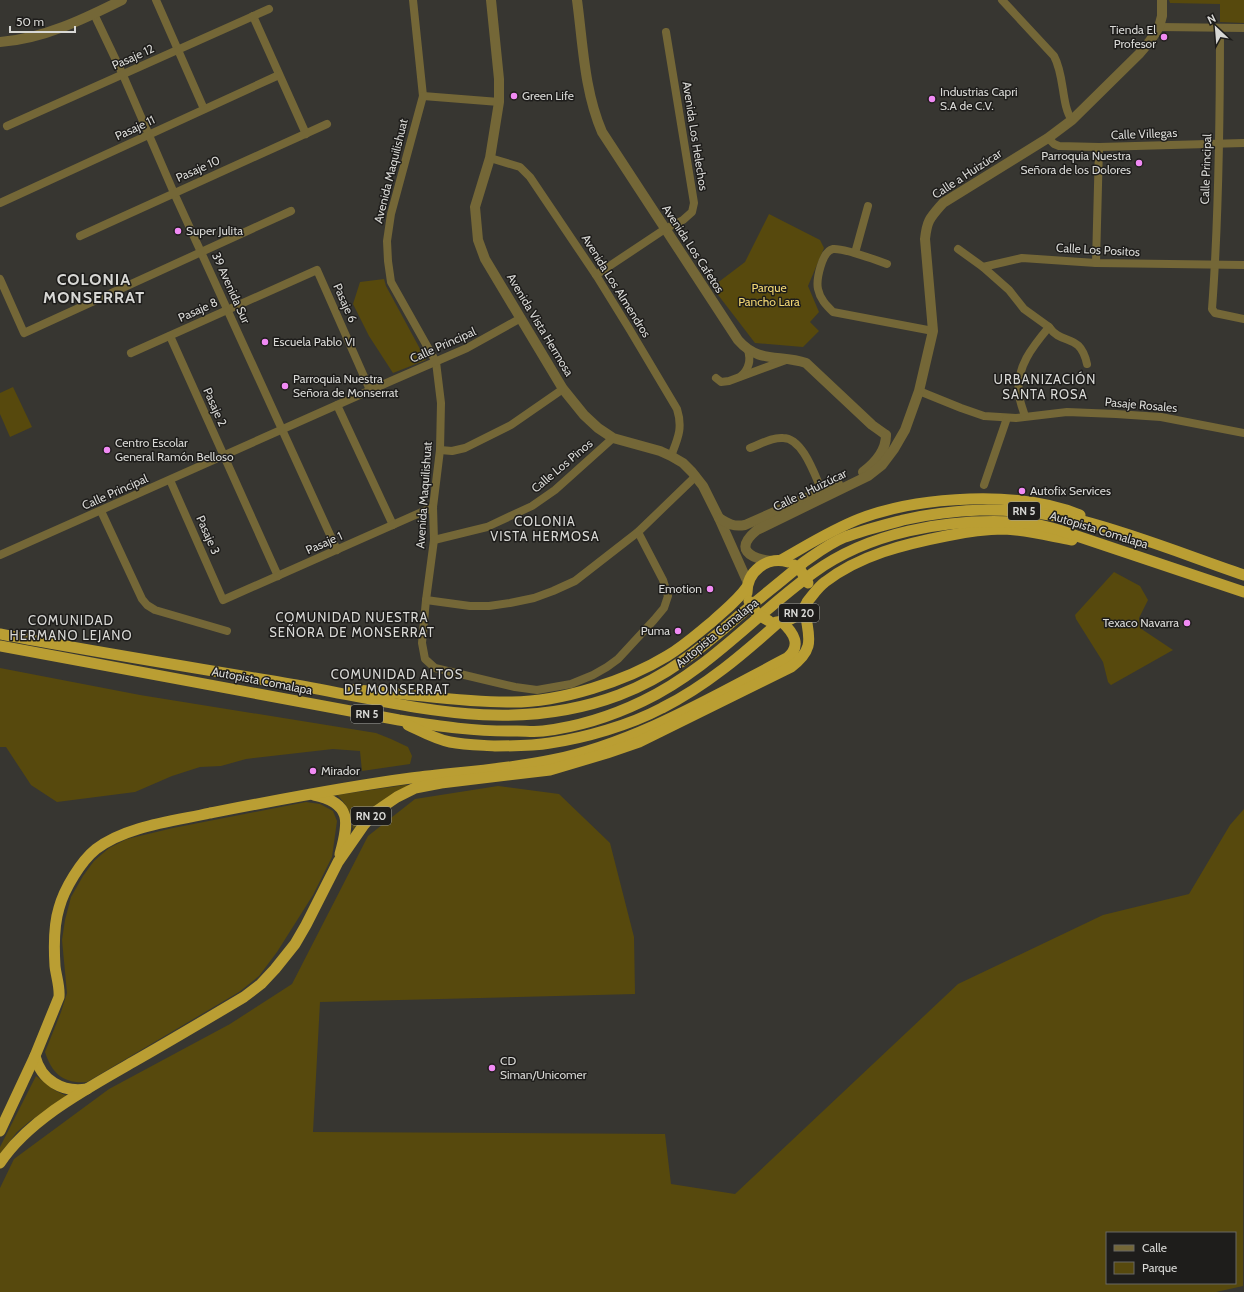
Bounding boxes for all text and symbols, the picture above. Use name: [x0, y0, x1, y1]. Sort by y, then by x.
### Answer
scale bar: [10, 8, 75, 34]
north arrow: [1196, 8, 1236, 48]
text: N: [1205, 11, 1218, 27]
text: 50 m: [16, 14, 44, 29]
place label: Tienda El Profesor: [1110, 22, 1156, 51]
marker: Tienda El Profesor: [1159, 32, 1169, 42]
street label: Pasaje 12: [109, 41, 156, 73]
street label: Avenida Los Helechos: [679, 80, 712, 192]
place label: Industrias Capri S.A de C.V.: [940, 84, 1018, 113]
place label: Green Life: [522, 88, 574, 103]
marker: Green Life: [509, 91, 519, 101]
marker: Industrias Capri S.A de C.V.: [927, 94, 937, 104]
street label: Pasaje 11: [112, 112, 157, 143]
street label: Avenida Maquilishuat: [370, 117, 411, 225]
street label: Calle Villegas: [1111, 125, 1177, 142]
street label: Calle Principal: [1197, 133, 1214, 205]
street label: Calle a Huizúcar: [929, 145, 1005, 202]
place label: Parroquia Nuestra Señora de los Dolores: [1020, 148, 1131, 177]
street label: Pasaje 10: [173, 152, 222, 185]
marker: Parroquia Nuestra Señora de los Dolores: [1134, 158, 1144, 168]
street label: Avenida Los Cafetos: [659, 202, 728, 296]
place label: Super Julita: [186, 223, 243, 238]
marker: Super Julita: [173, 226, 183, 236]
street label: Avenida Los Almendros: [579, 231, 654, 340]
street label: Calle Los Positos: [1056, 240, 1140, 259]
street label: 39 Avenida Sur: [209, 250, 254, 326]
district label: COLONIA MONSERRAT: [43, 270, 145, 307]
street label: Avenida Vista Hermosa: [504, 271, 577, 379]
park label: Parque Pancho Lara: [738, 280, 800, 309]
street label: Pasaje 6: [330, 281, 361, 325]
street label: Pasaje 8: [176, 294, 220, 325]
street label: Calle Principal: [407, 323, 478, 366]
place label: Escuela Pablo VI: [273, 334, 355, 349]
marker: Escuela Pablo VI: [260, 337, 270, 347]
place label: Parroquia Nuestra Señora de Monserrat: [293, 371, 398, 400]
district label: URBANIZACIÓN SANTA ROSA: [994, 371, 1096, 402]
marker: Parroquia Nuestra Señora de Monserrat: [280, 381, 290, 391]
street label: Pasaje 2: [200, 385, 231, 429]
street label: Pasaje Rosales: [1104, 394, 1178, 415]
place label: Centro Escolar General Ramón Belloso: [115, 435, 234, 464]
street label: Calle Los Pinos: [528, 436, 595, 496]
street label: Avenida Maquilishuat: [412, 441, 435, 549]
marker: Centro Escolar General Ramón Belloso: [102, 445, 112, 455]
street label: Calle a Huizúcar: [770, 465, 849, 514]
street label: Calle Principal: [79, 470, 150, 513]
place label: Autofix Services: [1030, 483, 1111, 498]
marker: Autofix Services: [1017, 486, 1027, 496]
road number: RN 5: [1008, 502, 1040, 520]
street label: Autopista Comalapa: [1048, 507, 1150, 552]
street label: Pasaje 3: [193, 513, 224, 557]
district label: COLONIA VISTA HERMOSA: [490, 513, 600, 544]
street label: Pasaje 1: [303, 528, 344, 557]
place label: Emotion: [659, 581, 702, 596]
marker: Emotion: [705, 584, 715, 594]
street label: Autopista Comalapa: [672, 595, 761, 671]
road number: RN 20: [779, 604, 819, 622]
district label: COMUNIDAD NUESTRA SEÑORA DE MONSERRAT: [269, 609, 435, 640]
district label: COMUNIDAD HERMANO LEJANO: [9, 612, 133, 643]
place label: Texaco Navarra: [1103, 615, 1179, 630]
marker: Texaco Navarra: [1182, 618, 1192, 628]
place label: Puma: [641, 623, 670, 638]
marker: Puma: [673, 626, 683, 636]
street label: Autopista Comalapa: [211, 663, 314, 698]
district label: COMUNIDAD ALTOS DE MONSERRAT: [331, 666, 463, 697]
road number: RN 5: [351, 705, 383, 723]
place label: Mirador: [321, 763, 360, 778]
marker: Mirador: [308, 766, 318, 776]
road number: RN 20: [351, 807, 391, 825]
place label: CD Siman/Unicomer: [500, 1053, 587, 1082]
marker: CD Siman/Unicomer: [487, 1063, 497, 1073]
legend: [1106, 1232, 1236, 1284]
text: Calle: [1142, 1240, 1167, 1255]
text: Parque: [1142, 1260, 1177, 1275]

